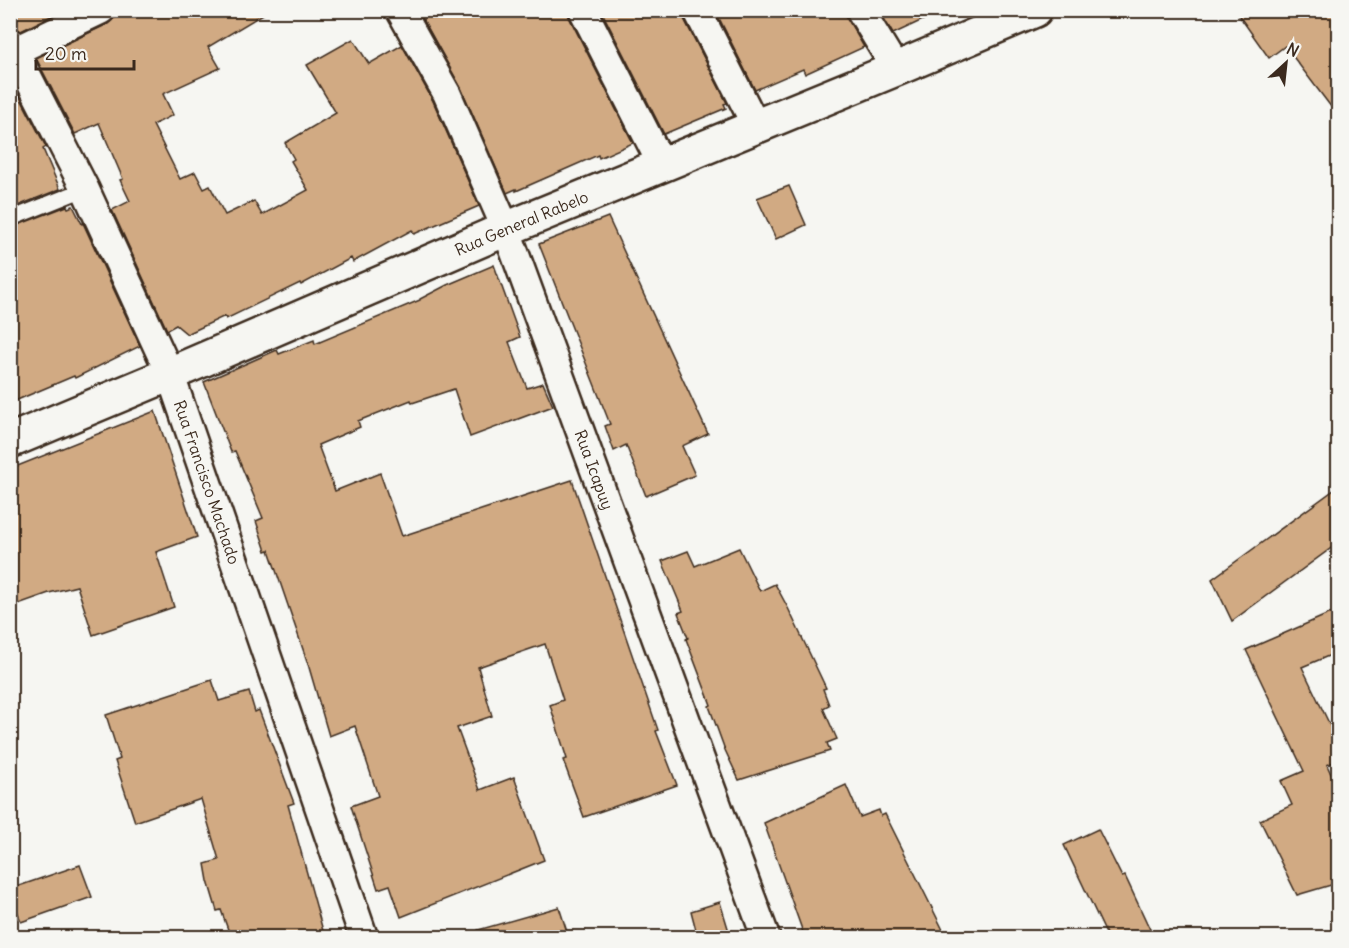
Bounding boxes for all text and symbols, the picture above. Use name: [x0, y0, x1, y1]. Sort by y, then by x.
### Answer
scale bar: [36, 33, 134, 71]
north arrow: [1256, 33, 1316, 93]
text: N: [1283, 38, 1302, 61]
text: 20 m: [45, 42, 87, 65]
street label: Rua General Rabelo: [452, 186, 591, 260]
street label: Rua Francisco Machado: [170, 398, 245, 567]
street label: Rua Icapuy: [571, 427, 618, 512]

